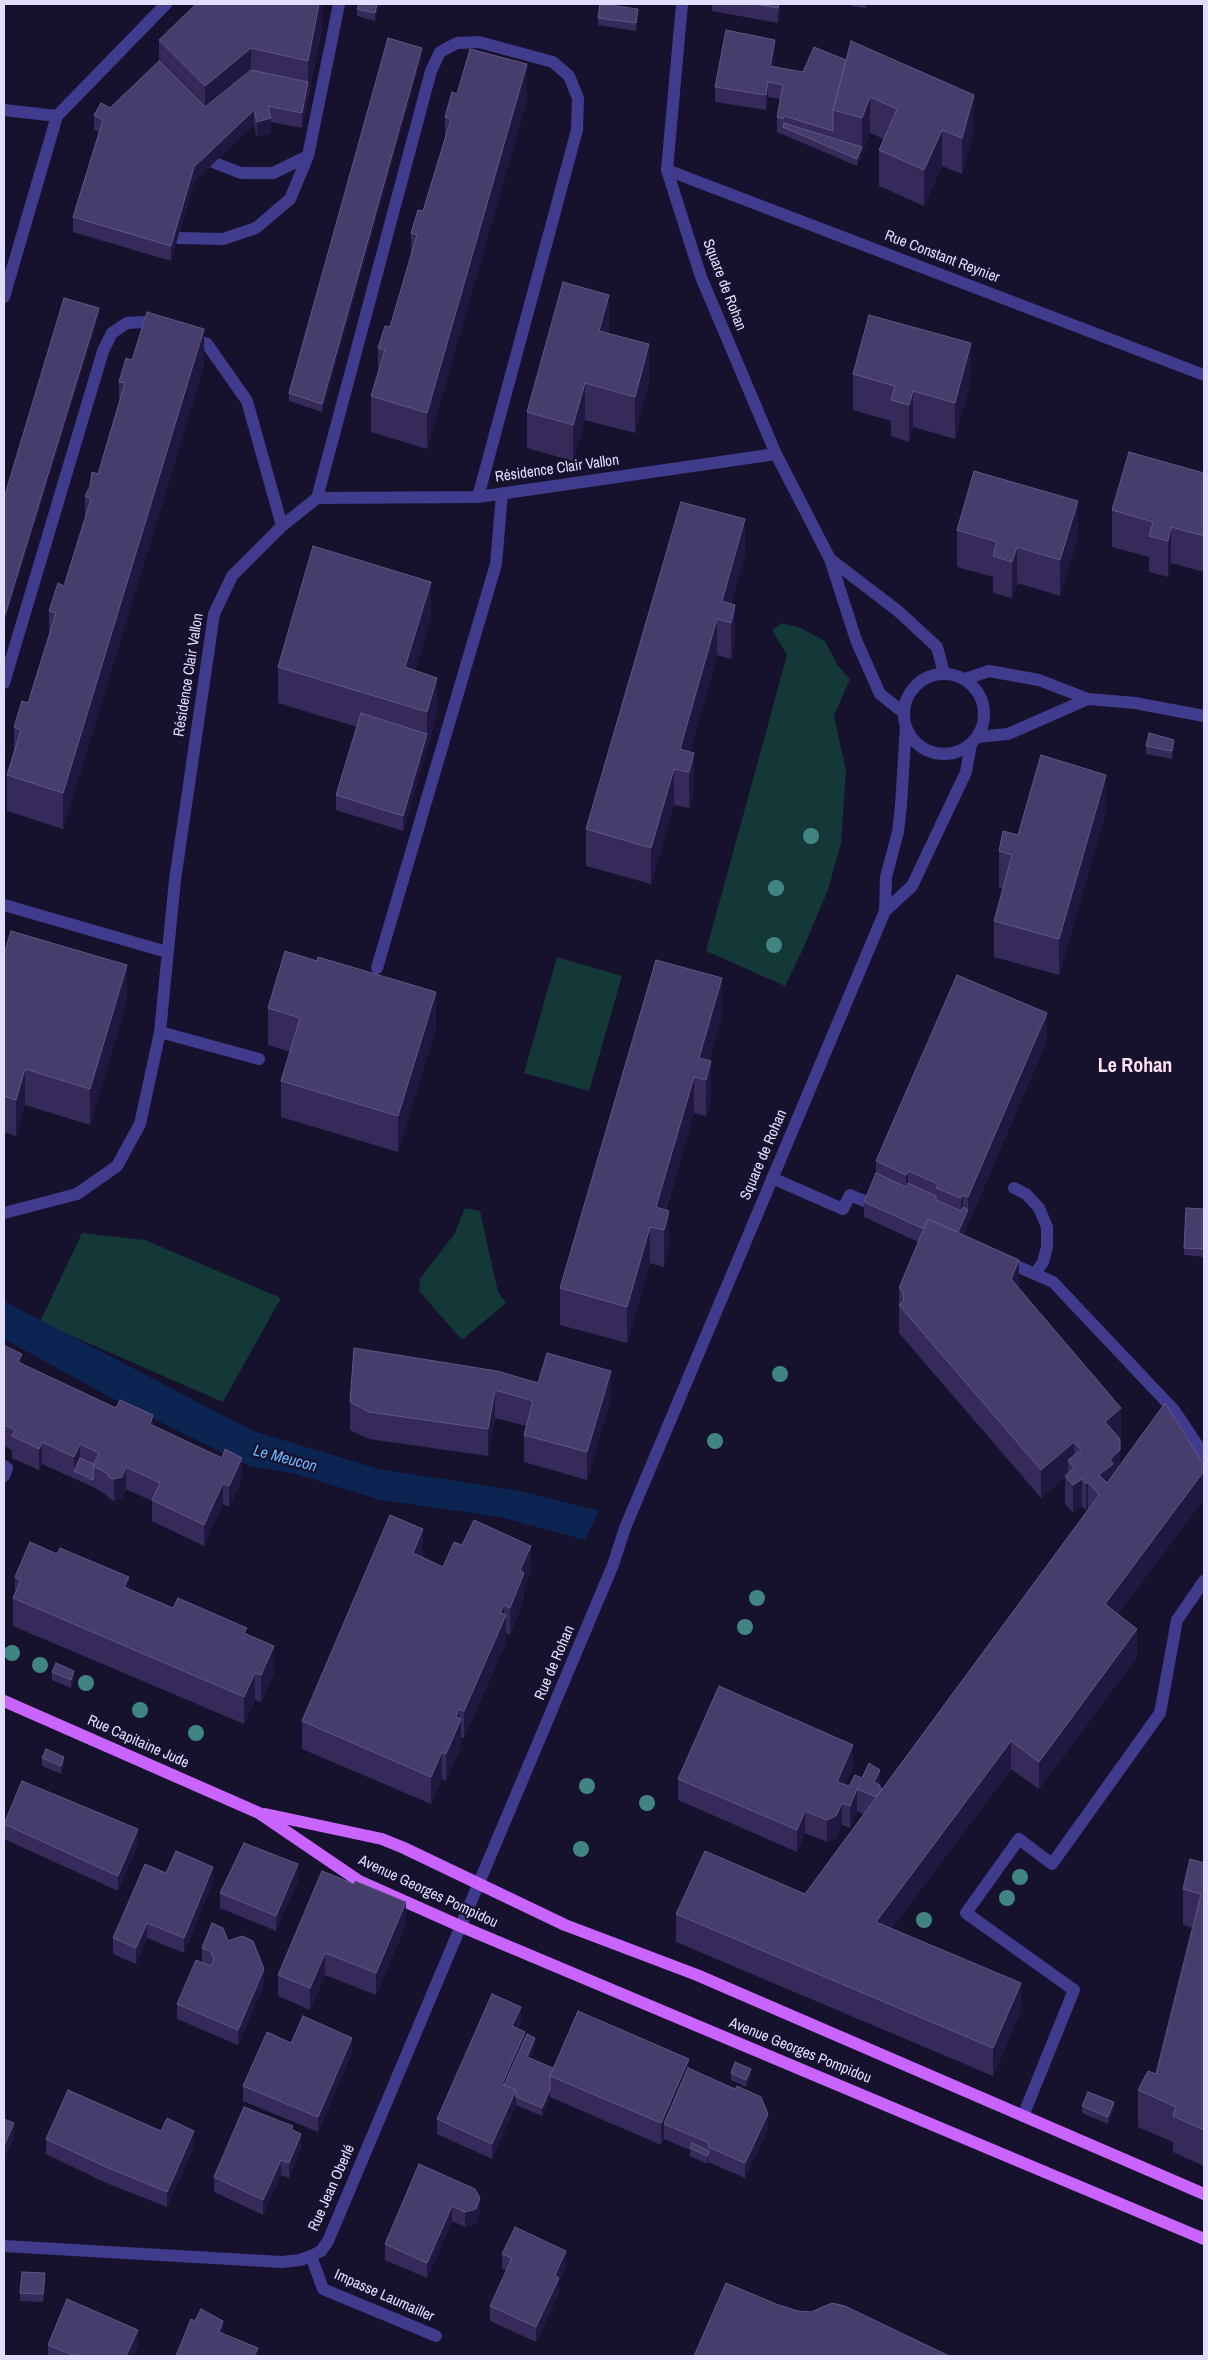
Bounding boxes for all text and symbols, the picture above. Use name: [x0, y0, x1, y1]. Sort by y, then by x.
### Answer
street label: Rue Constant Reynier: [882, 227, 1002, 287]
street label: Square de Rohan: [698, 237, 750, 333]
street label: Résidence Clair Vallon: [494, 451, 620, 487]
street label: Résidence Clair Vallon: [170, 612, 208, 738]
district label: Le Rohan: [1098, 1055, 1172, 1079]
street label: Square de Rohan: [737, 1107, 791, 1203]
water label: Le Meucon: [251, 1441, 319, 1477]
street label: Rue de Rohan: [531, 1623, 579, 1703]
street label: Rue Capitaine Jude: [84, 1712, 192, 1772]
street label: Avenue Georges Pompidou: [356, 1852, 500, 1932]
street label: Avenue Georges Pompidou: [726, 2014, 874, 2088]
street label: Rue Jean Oberlé: [305, 2142, 359, 2234]
street label: Impasse Laumailler: [331, 2266, 437, 2326]

